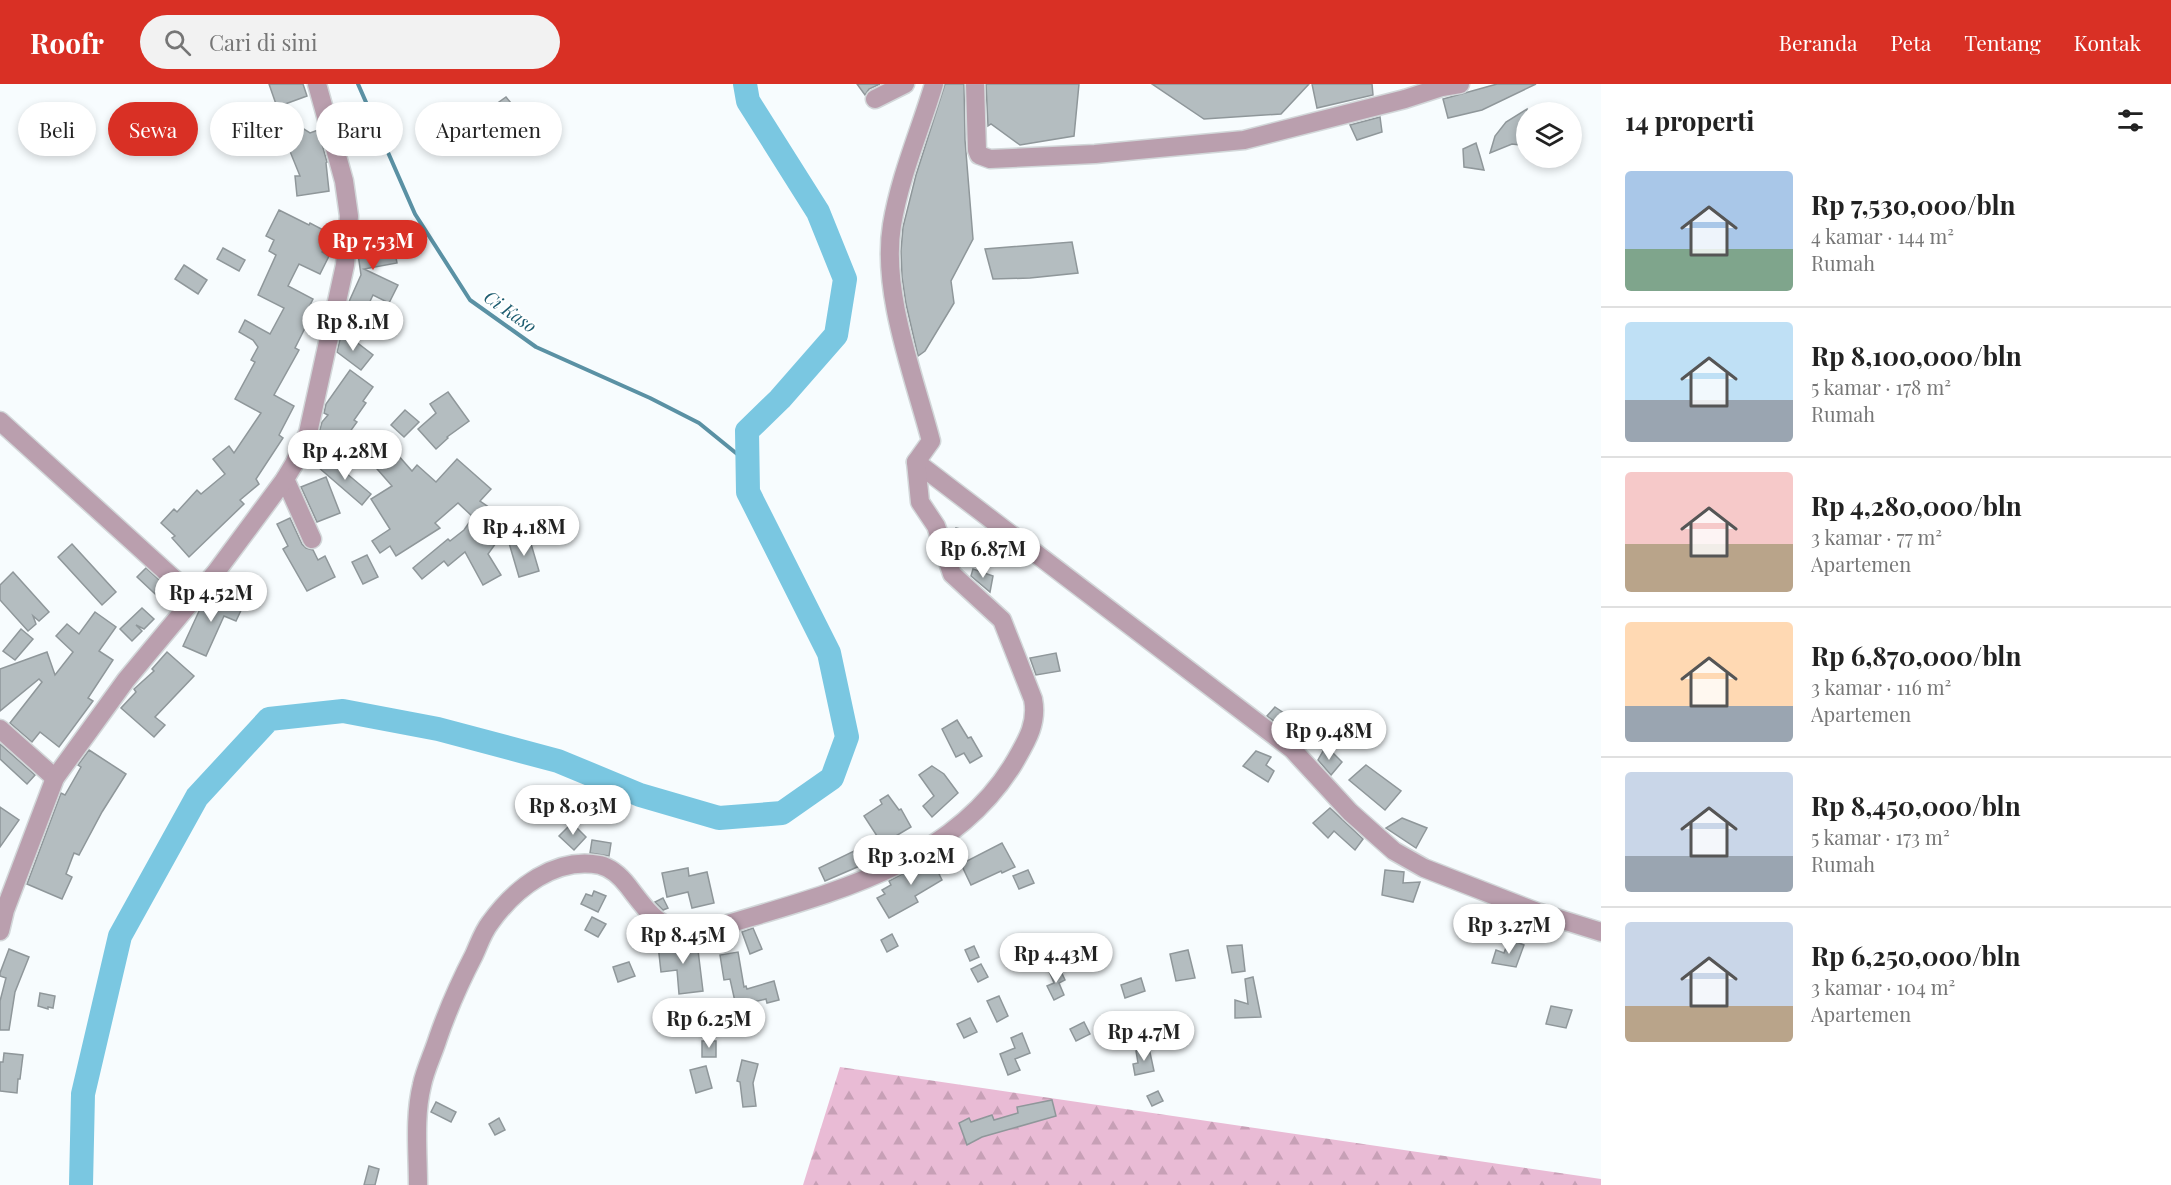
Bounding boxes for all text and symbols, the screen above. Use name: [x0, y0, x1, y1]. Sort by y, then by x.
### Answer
search box: [140, 15, 560, 69]
text: Roofr: [30, 24, 104, 61]
icon: search: [161, 26, 194, 59]
text: Cari di sini: [209, 27, 317, 57]
text: Beranda: [1779, 28, 1858, 56]
text: Peta: [1891, 28, 1931, 56]
text: Tentang: [1964, 28, 2041, 56]
text: Kontak: [2074, 28, 2141, 56]
chip: Beli: [18, 102, 96, 156]
chip: Sewa: [108, 102, 198, 156]
chip: Filter: [210, 102, 304, 156]
chip: Baru: [316, 102, 403, 156]
chip: Apartemen: [415, 102, 562, 156]
map controls: [1516, 102, 1582, 168]
button: layers: [1516, 102, 1582, 168]
text: 14 properti: [1625, 103, 1755, 138]
icon: filters: [2114, 104, 2147, 137]
text: Rp 7,530,000/bln: [1811, 187, 2016, 222]
icon: home: [1673, 195, 1745, 267]
pin: Rp 7.53M: [311, 220, 435, 271]
text: 4 kamar · 144 m²: [1811, 222, 1954, 249]
text: Rp 7.53M: [332, 226, 414, 253]
text: Rumah: [1811, 249, 1875, 276]
water label: Ci Kaso: [480, 284, 542, 338]
pin: Rp 8.1M: [298, 301, 408, 352]
text: Rp 8.1M: [316, 307, 390, 334]
text: Rp 8,100,000/bln: [1811, 338, 2022, 373]
icon: home: [1673, 346, 1745, 418]
text: 5 kamar · 178 m²: [1811, 373, 1951, 400]
text: Rumah: [1811, 400, 1875, 427]
pin: Rp 4.28M: [283, 430, 407, 481]
text: Rp 4.28M: [302, 436, 388, 463]
text: Rp 4,280,000/bln: [1811, 488, 2022, 523]
icon: home: [1673, 496, 1745, 568]
pin: Rp 4.18M: [462, 506, 586, 557]
text: Rp 4.18M: [482, 512, 566, 539]
text: 3 kamar · 77 m²: [1811, 523, 1942, 550]
pin: Rp 6.87M: [921, 528, 1045, 579]
text: Rp 6.87M: [940, 534, 1026, 561]
text: Apartemen: [1811, 550, 1911, 577]
pin: Rp 4.52M: [149, 572, 273, 623]
text: Rp 4.52M: [169, 578, 253, 605]
text: Rp 6,870,000/bln: [1811, 638, 2021, 673]
icon: home: [1673, 646, 1745, 718]
text: 3 kamar · 116 m²: [1811, 673, 1951, 700]
text: Apartemen: [1811, 700, 1911, 727]
pin: Rp 9.48M: [1267, 710, 1391, 761]
text: Rp 9.48M: [1285, 716, 1373, 743]
pin: Rp 8.03M: [511, 785, 635, 836]
text: Rp 8,450,000/bln: [1811, 788, 2021, 823]
text: Rp 8.03M: [529, 791, 617, 818]
icon: home: [1673, 796, 1745, 868]
text: 5 kamar · 173 m²: [1811, 823, 1950, 850]
pin: Rp 3.02M: [849, 835, 973, 886]
text: Rp 3.02M: [867, 841, 955, 868]
text: Rumah: [1811, 850, 1875, 877]
pin: Rp 3.27M: [1447, 904, 1571, 955]
text: Rp 3.27M: [1467, 910, 1551, 937]
pin: Rp 8.45M: [621, 914, 745, 965]
text: Rp 8.45M: [640, 920, 726, 947]
pin: Rp 4.43M: [994, 933, 1118, 984]
text: Rp 6,250,000/bln: [1811, 938, 2021, 973]
text: Rp 4.43M: [1014, 939, 1098, 966]
icon: home: [1673, 946, 1745, 1018]
text: 3 kamar · 104 m²: [1811, 973, 1955, 1000]
pin: Rp 6.25M: [647, 998, 771, 1049]
text: Apartemen: [1811, 1000, 1911, 1027]
text: Rp 6.25M: [666, 1004, 752, 1031]
pin: Rp 4.7M: [1089, 1011, 1199, 1062]
text: Rp 4.7M: [1107, 1017, 1181, 1044]

